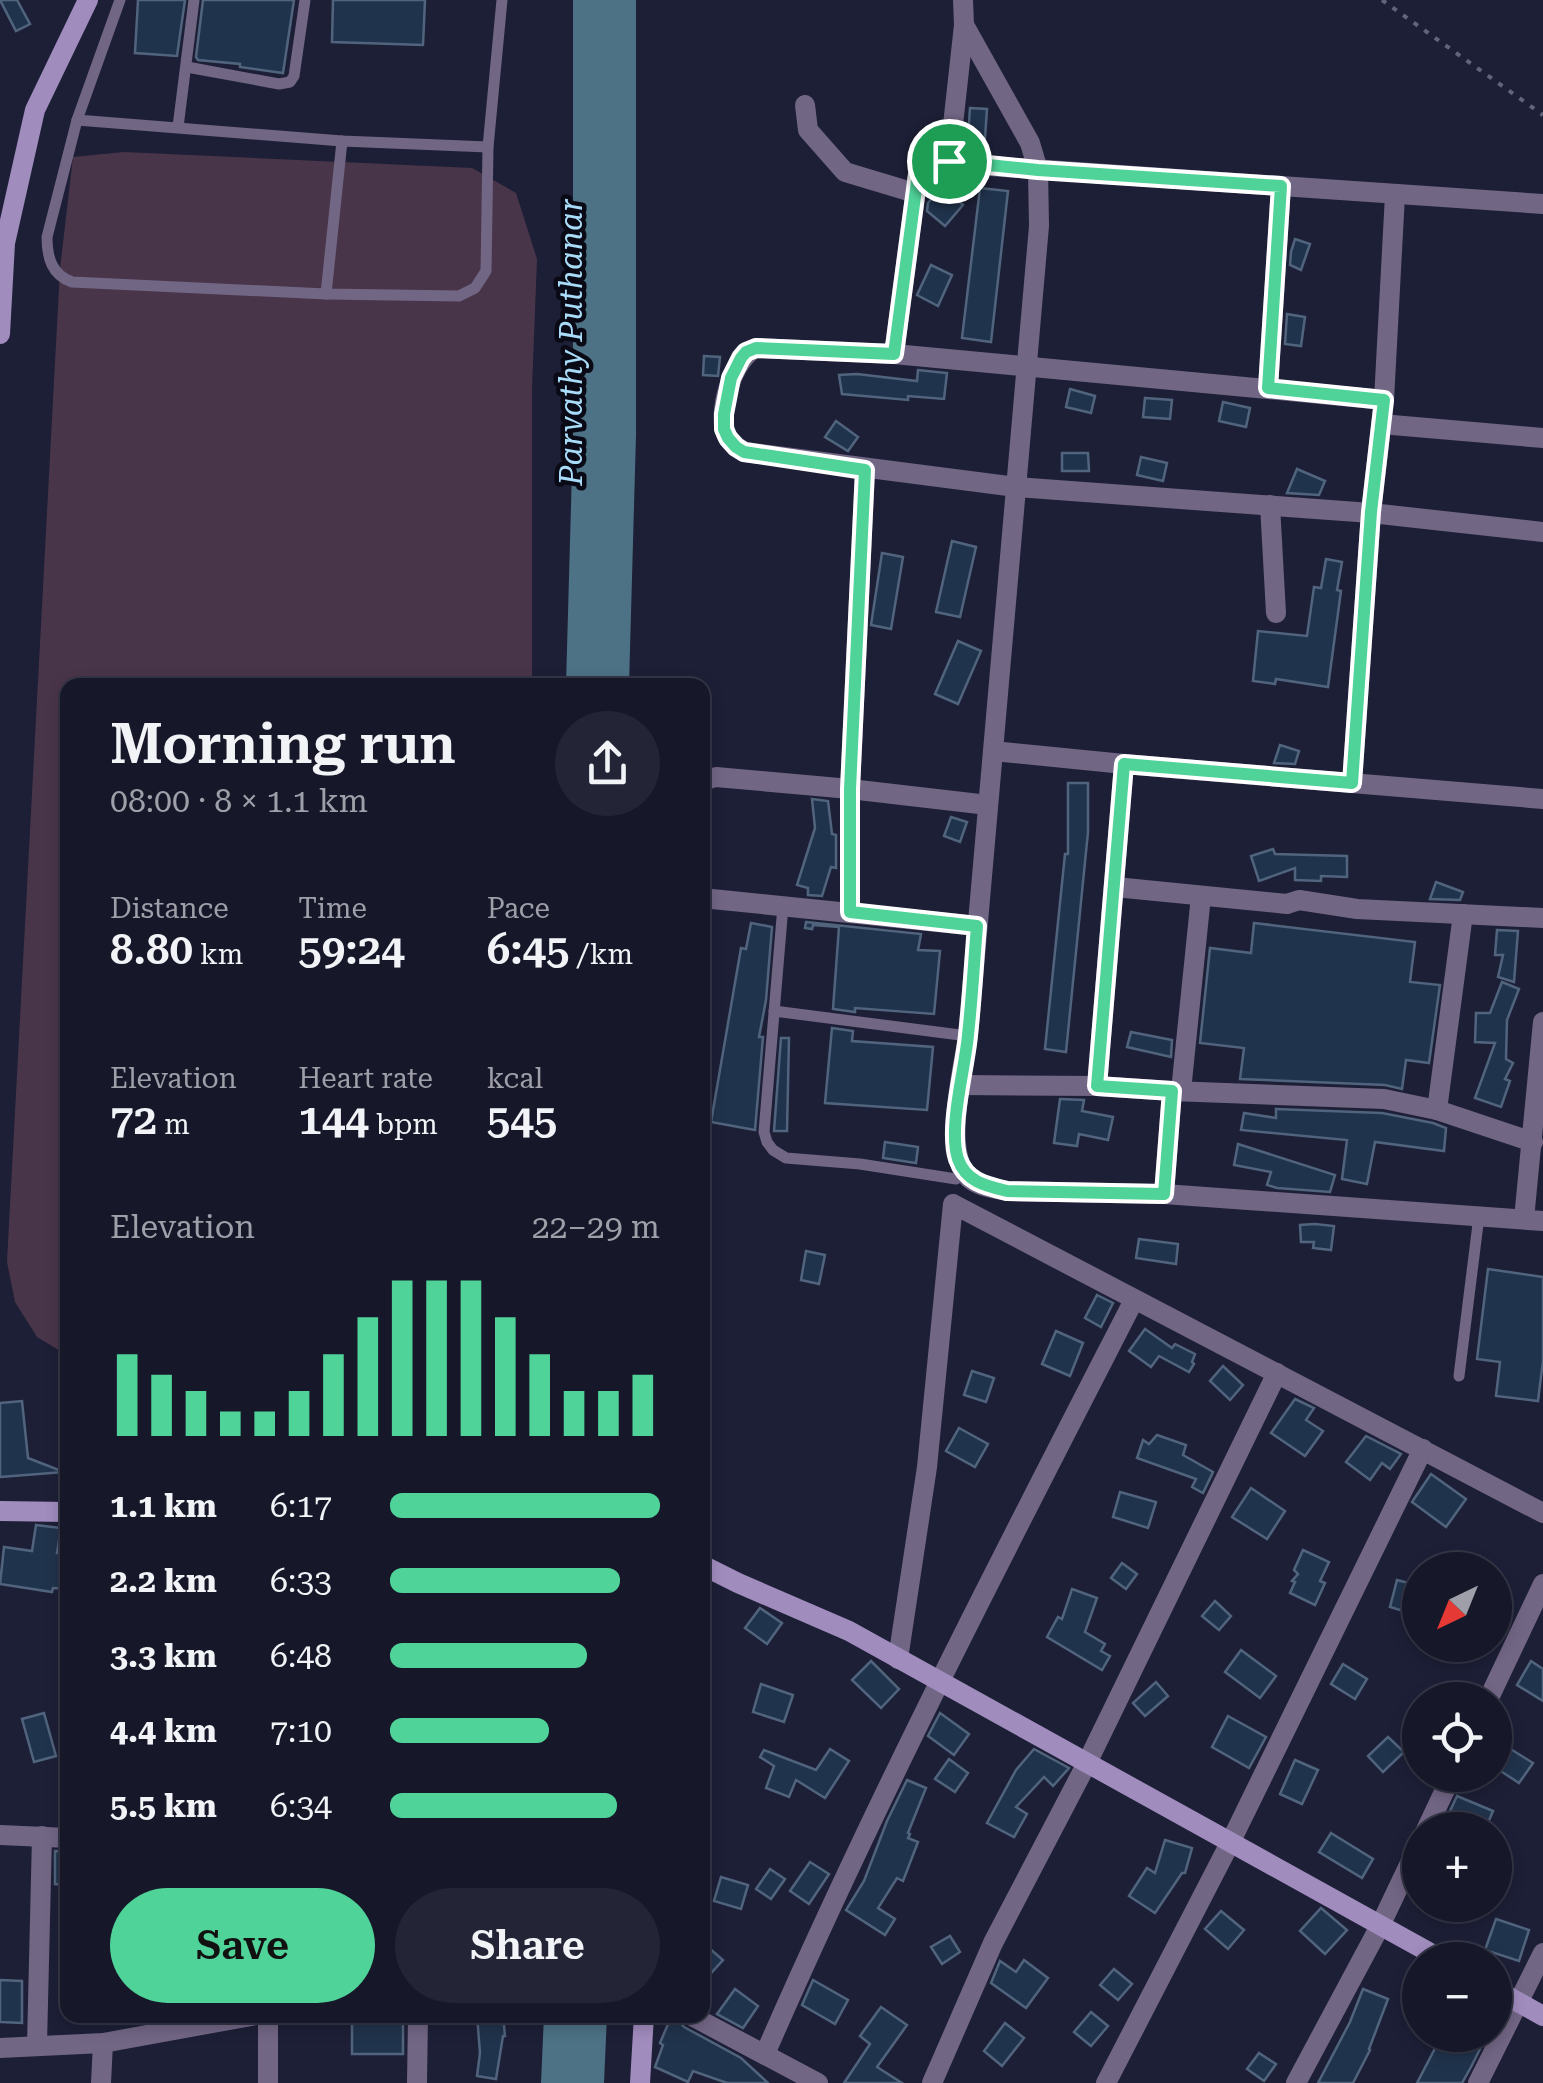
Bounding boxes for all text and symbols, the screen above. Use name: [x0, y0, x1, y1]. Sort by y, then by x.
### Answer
pin: [907, 119, 992, 204]
icon: arrive: [922, 134, 977, 189]
water label: Parvathy Puthanar: [552, 198, 590, 487]
button: share: [555, 711, 660, 816]
text: Morning run: [110, 712, 456, 776]
text: 08:00 · 8 × 1.1 km: [110, 782, 368, 820]
text: Distance: [110, 892, 229, 925]
text: Time: [298, 892, 367, 925]
text: Pace: [487, 892, 550, 925]
text: 8.80: [110, 925, 193, 974]
text: 59:24: [298, 925, 405, 974]
text: 6:45: [487, 925, 570, 974]
text: km: [193, 938, 243, 971]
text: /km: [570, 938, 633, 971]
text: Elevation: [110, 1062, 237, 1095]
text: Heart rate: [298, 1062, 433, 1095]
text: kcal: [487, 1062, 543, 1095]
text: 72: [110, 1095, 157, 1144]
text: 144: [298, 1095, 369, 1144]
text: 545: [487, 1095, 557, 1144]
text: m: [157, 1108, 190, 1141]
text: bpm: [369, 1108, 438, 1141]
text: Elevation: [110, 1208, 255, 1246]
text: 22–29 m: [532, 1208, 660, 1246]
text: 1.1 km: [110, 1487, 217, 1525]
text: 6:17: [270, 1487, 332, 1525]
north arrow: [1402, 1552, 1512, 1662]
map controls: [1402, 1552, 1512, 2052]
text: 2.2 km: [110, 1562, 217, 1600]
text: 6:33: [270, 1562, 332, 1600]
text: 3.3 km: [110, 1637, 217, 1675]
text: 6:48: [270, 1637, 332, 1675]
button: locate: [1402, 1682, 1512, 1792]
text: 4.4 km: [110, 1712, 217, 1750]
text: 7:10: [270, 1712, 332, 1750]
text: 5.5 km: [110, 1787, 217, 1825]
text: 6:34: [270, 1787, 332, 1825]
button: +: [1402, 1812, 1512, 1922]
button: Save: [110, 1888, 375, 2003]
button: Share: [395, 1888, 660, 2003]
button: −: [1402, 1942, 1512, 2052]

